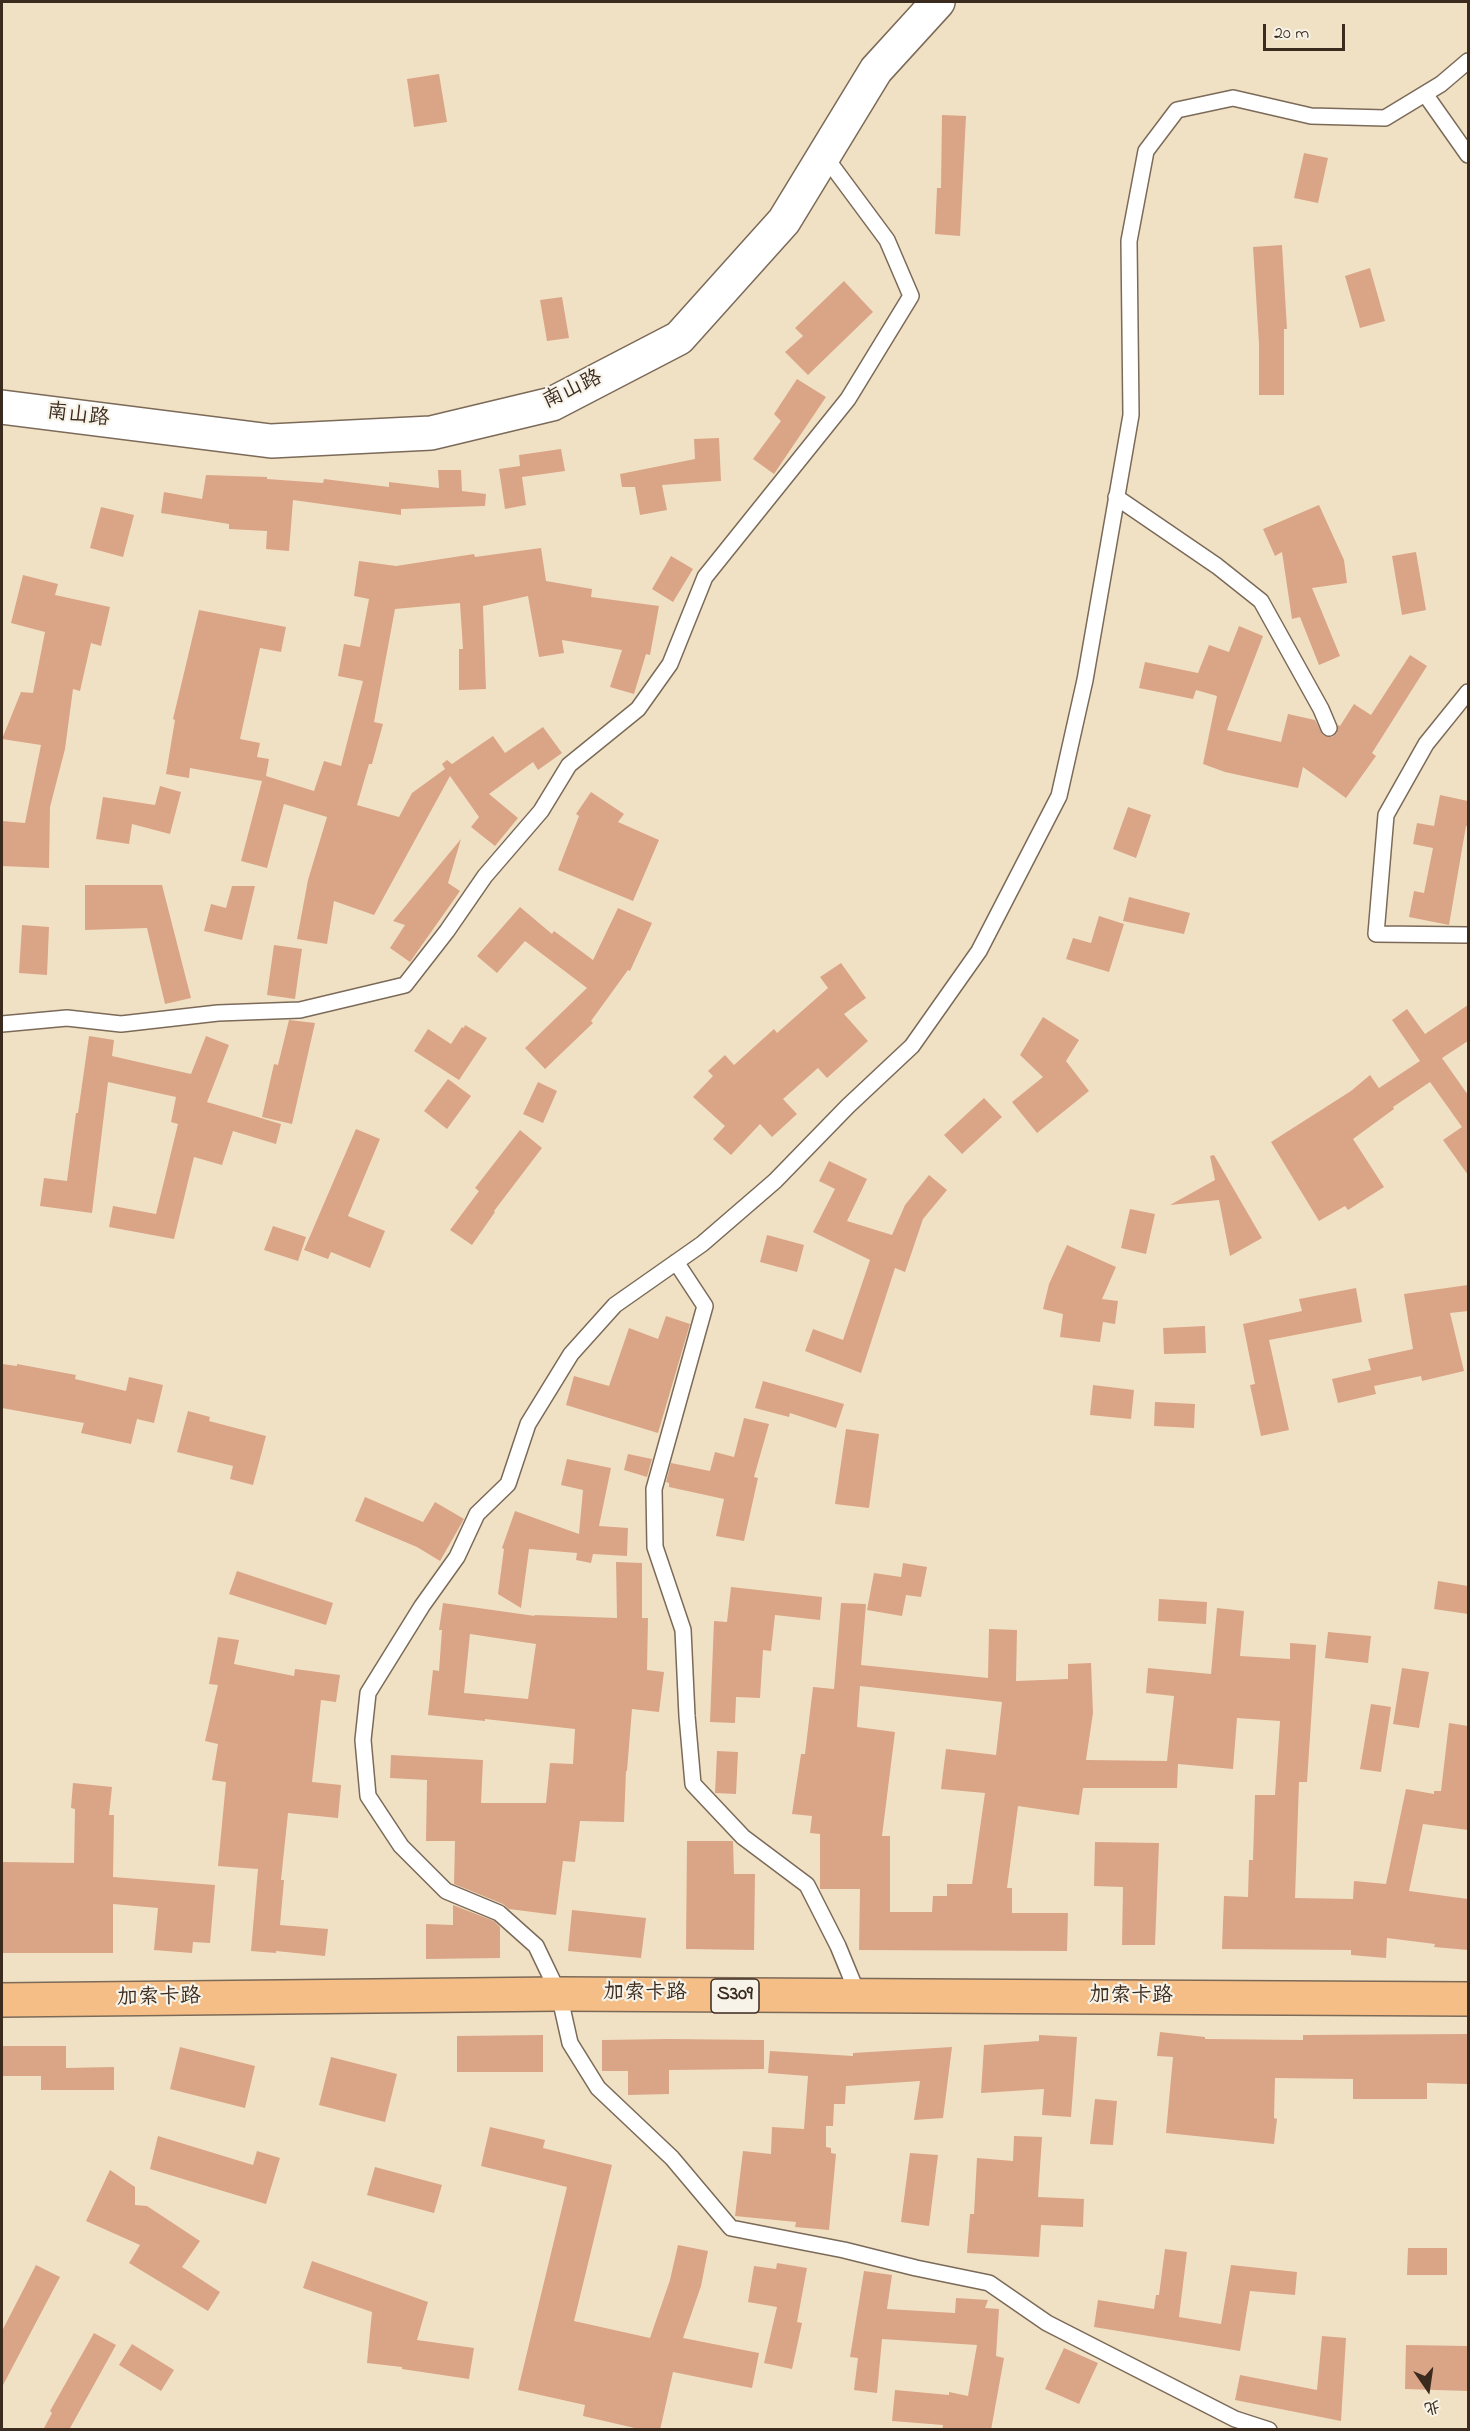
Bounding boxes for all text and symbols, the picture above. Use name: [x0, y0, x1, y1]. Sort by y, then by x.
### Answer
scale bar: [1266, 12, 1348, 50]
text: 20 m: [1274, 21, 1309, 47]
street label: 南山路: [539, 366, 607, 416]
street label: 南山路: [45, 401, 111, 433]
road number: S309: [711, 1979, 759, 2013]
street label: 加索卡路: [603, 1982, 687, 2008]
street label: 加索卡路: [1089, 1985, 1173, 2011]
street label: 加索卡路: [117, 1986, 201, 2012]
north arrow: [1398, 2359, 1458, 2419]
text: 北: [1422, 2393, 1443, 2420]

